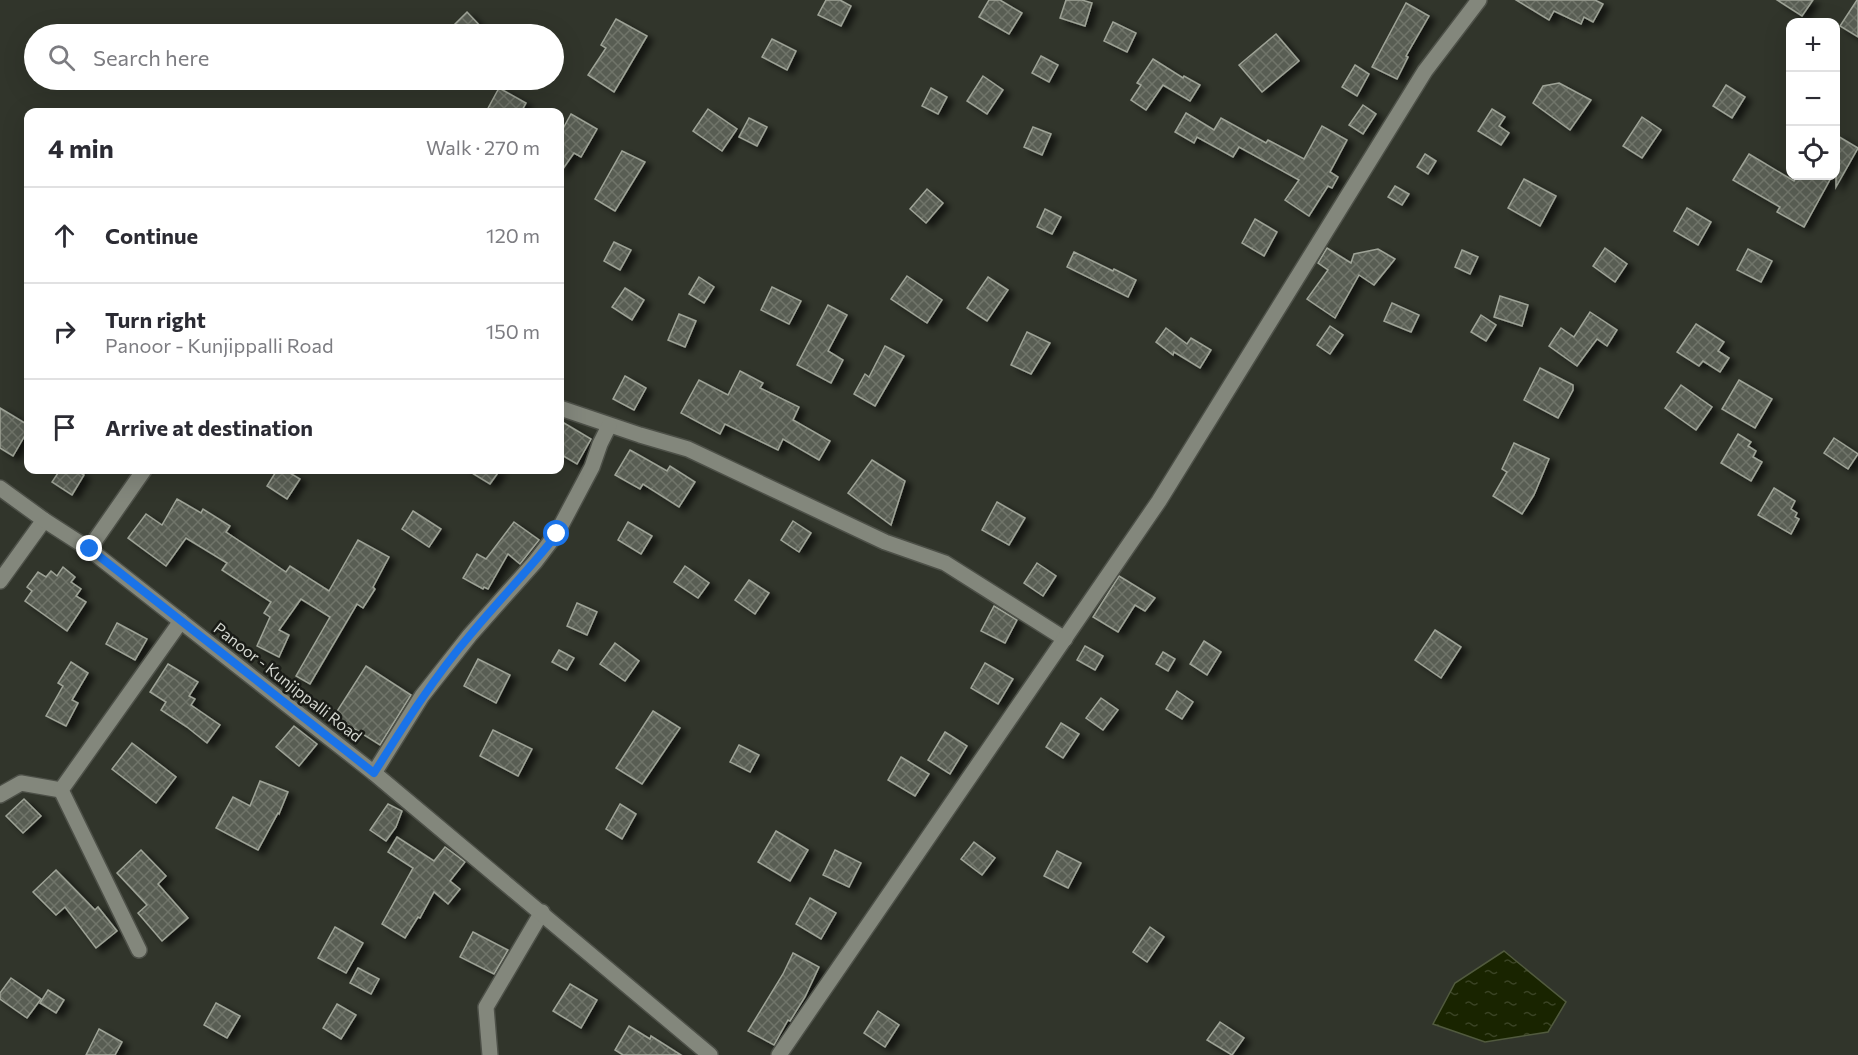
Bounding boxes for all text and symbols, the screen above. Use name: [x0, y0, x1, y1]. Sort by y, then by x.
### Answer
map controls: [1786, 18, 1840, 180]
button: +: [1786, 18, 1840, 72]
search box: [24, 24, 564, 90]
icon: search: [45, 41, 78, 74]
text: Search here: [93, 44, 209, 71]
button: −: [1786, 72, 1840, 126]
button: locate: [1786, 126, 1840, 180]
text: 4 min: [48, 132, 114, 163]
text: Walk · 270 m: [426, 135, 540, 159]
icon: ahead: [48, 219, 81, 252]
text: Continue: [105, 222, 198, 249]
text: 120 m: [486, 223, 540, 247]
text: Turn right: [105, 306, 206, 333]
icon: right: [48, 315, 81, 348]
text: 150 m: [486, 319, 540, 343]
text: Panoor - Kunjippalli Road: [105, 333, 333, 357]
icon: arrive: [48, 411, 81, 444]
text: Arrive at destination: [105, 414, 313, 441]
route start: [543, 520, 569, 546]
route end: [76, 535, 102, 561]
street label: Panoor - Kunjippalli Road: [210, 618, 366, 745]

